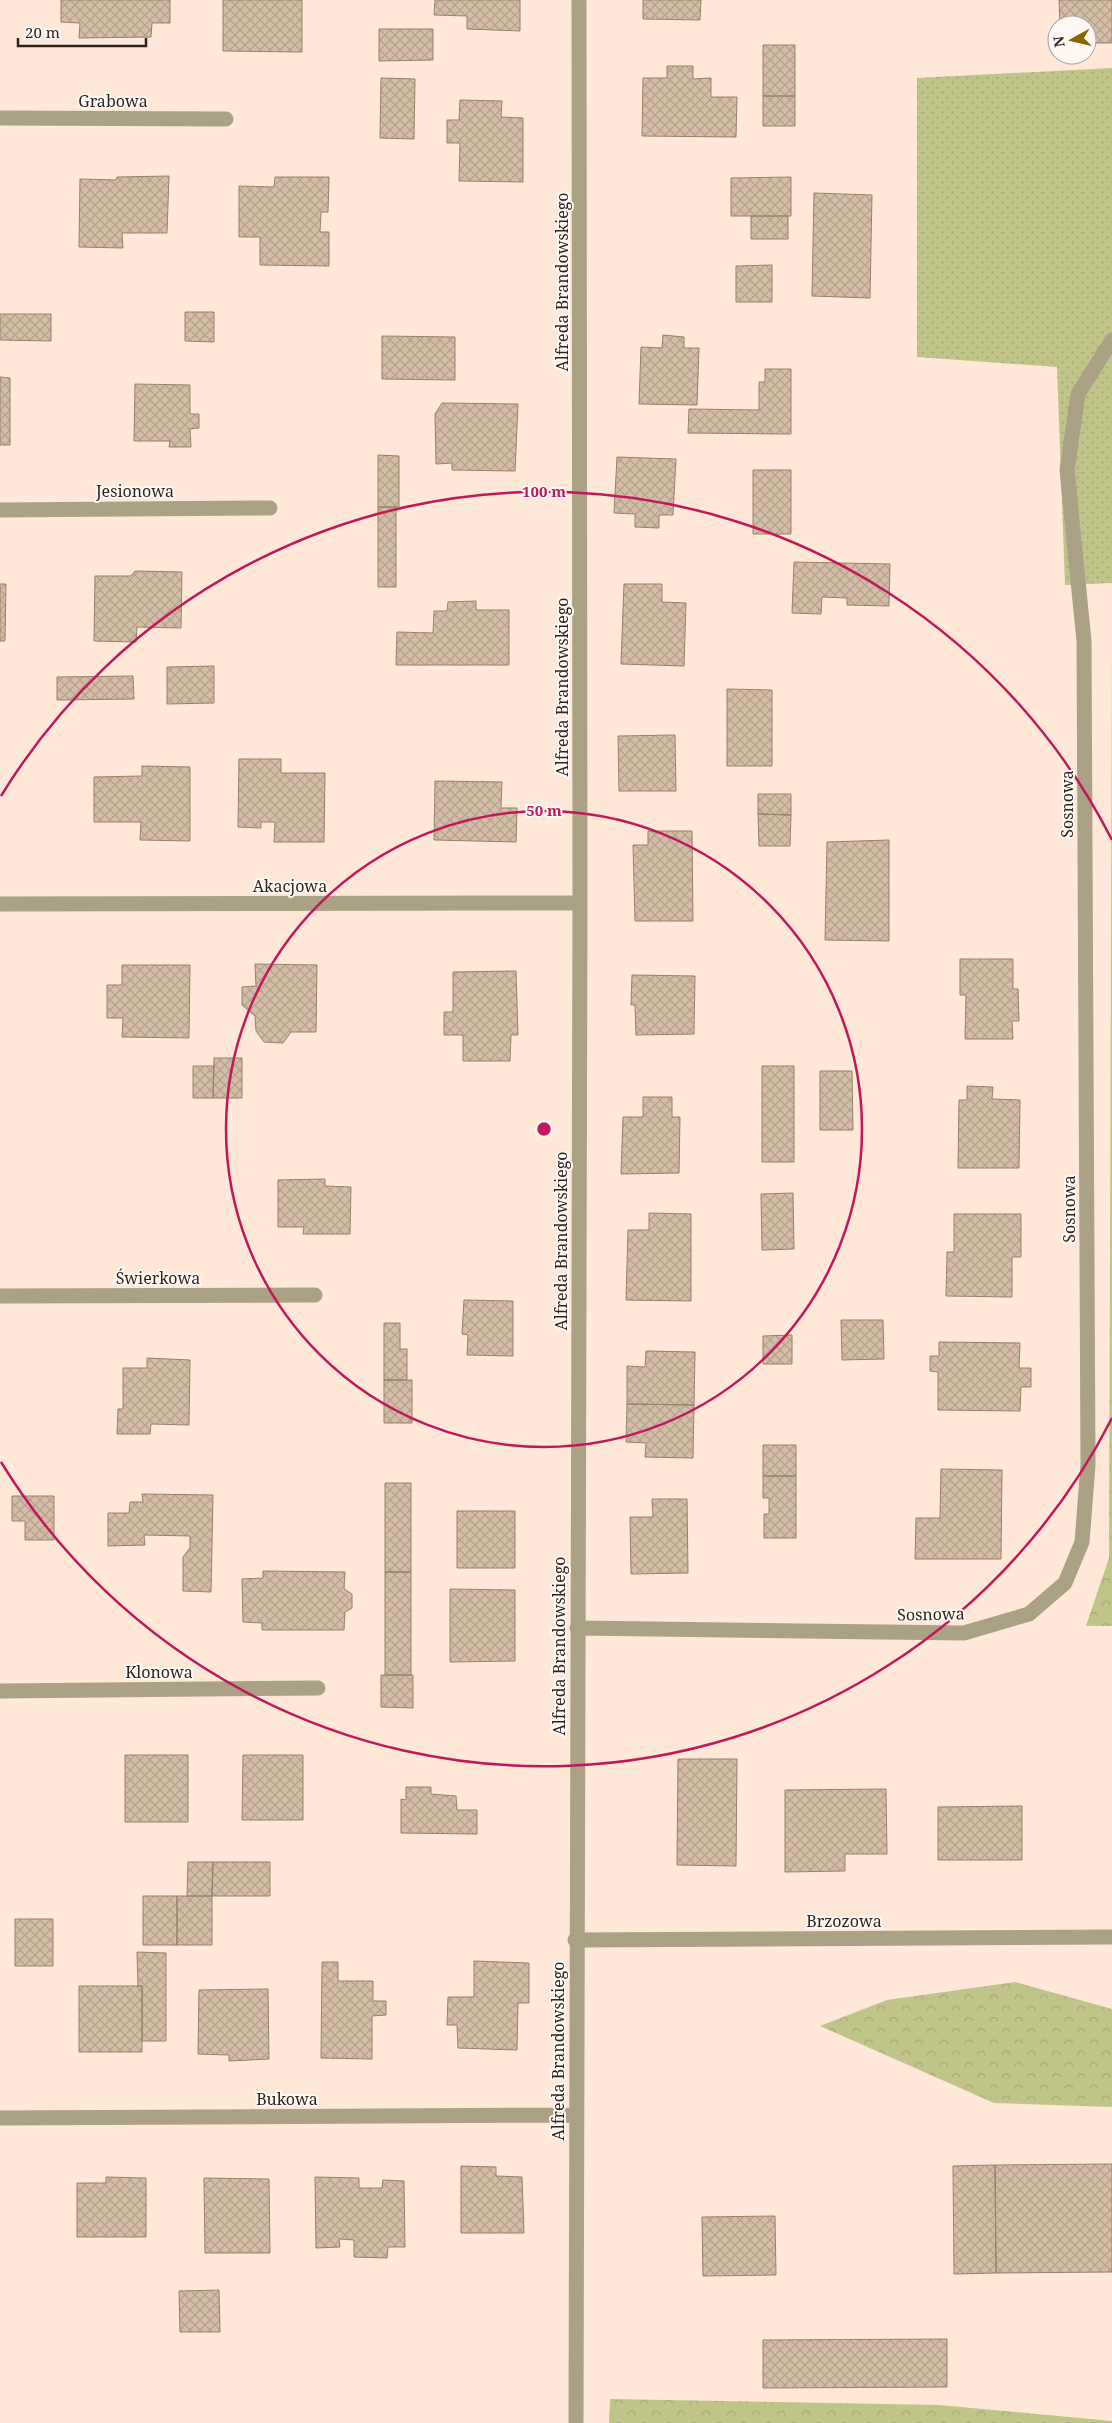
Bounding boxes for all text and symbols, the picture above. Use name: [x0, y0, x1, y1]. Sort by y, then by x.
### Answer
scale bar: [18, 15, 145, 47]
north arrow: [1047, 15, 1097, 65]
text: 20 m: [25, 22, 60, 42]
text: N: [1048, 35, 1069, 49]
street label: Grabowa: [78, 90, 148, 112]
street label: Alfreda Brandowskiego: [551, 192, 573, 372]
street label: Jesionowa: [95, 480, 174, 502]
text: 100 m: [522, 481, 566, 501]
street label: Alfreda Brandowskiego: [551, 597, 573, 777]
street label: Sosnowa: [1056, 770, 1078, 838]
text: 50 m: [526, 800, 562, 820]
street label: Akacjowa: [253, 875, 327, 897]
centre of rings: [535, 1120, 553, 1138]
street label: Alfreda Brandowskiego: [550, 1151, 572, 1331]
street label: Sosnowa: [1058, 1175, 1080, 1243]
street label: Świerkowa: [116, 1267, 200, 1289]
street label: Alfreda Brandowskiego: [548, 1556, 570, 1736]
street label: Sosnowa: [897, 1602, 965, 1626]
street label: Klonowa: [125, 1661, 193, 1683]
street label: Brzozowa: [806, 1910, 882, 1932]
street label: Alfreda Brandowskiego: [547, 1961, 569, 2141]
street label: Bukowa: [256, 2088, 318, 2110]

